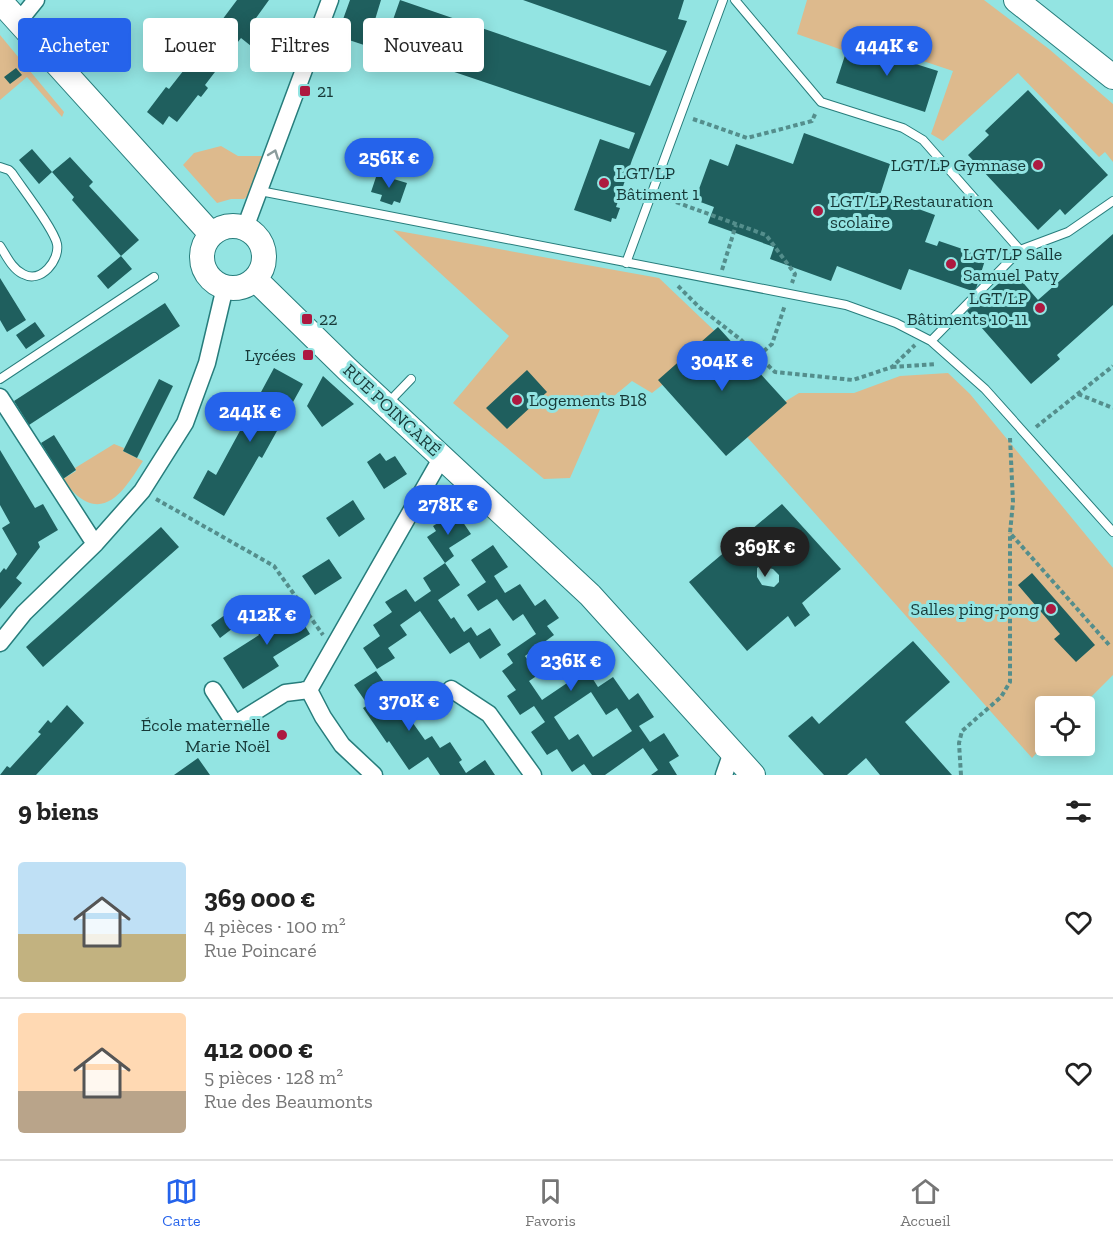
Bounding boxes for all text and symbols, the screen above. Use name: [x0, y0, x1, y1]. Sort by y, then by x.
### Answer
chip: Acheter: [18, 18, 131, 72]
chip: Louer: [143, 18, 238, 72]
chip: Filtres: [250, 18, 351, 72]
chip: Nouveau: [363, 18, 484, 72]
pin: 444K €: [838, 26, 936, 77]
text: 444K €: [855, 33, 919, 57]
place label: 21: [317, 80, 333, 102]
marker: 21: [298, 84, 312, 98]
pin: 256K €: [340, 138, 438, 189]
text: 256K €: [359, 145, 419, 169]
one-way arrow: [266, 149, 279, 160]
place label: LGT/LP Gymnase: [891, 154, 1026, 176]
marker: LGT/LP Gymnase: [1031, 158, 1045, 172]
place label: LGT/LP Bâtiment 1: [616, 162, 699, 205]
marker: LGT/LP Bâtiment 1: [597, 176, 611, 190]
place label: LGT/LP Restauration scolaire: [830, 190, 994, 233]
marker: LGT/LP Restauration scolaire: [811, 204, 825, 218]
place label: LGT/LP Salle Samuel Paty: [963, 243, 1062, 286]
marker: LGT/LP Salle Samuel Paty: [944, 257, 958, 271]
place label: LGT/LP Bâtiments 10-11: [907, 287, 1028, 330]
marker: LGT/LP Bâtiments 10-11: [1033, 301, 1047, 315]
place label: 22: [319, 308, 338, 330]
marker: 22: [300, 312, 314, 326]
pin: 304K €: [673, 341, 771, 392]
place label: Lycées: [245, 344, 296, 366]
marker: Lycées: [301, 348, 315, 362]
text: 304K €: [691, 348, 753, 372]
street label: RUE POINCARÉ: [339, 359, 445, 461]
place label: Logements B18: [529, 389, 647, 411]
pin: 244K €: [201, 392, 299, 443]
marker: Logements B18: [510, 393, 524, 407]
text: 244K €: [219, 399, 281, 423]
pin: 278K €: [399, 485, 497, 536]
text: 278K €: [418, 492, 478, 516]
pin: 369K €: [716, 527, 814, 578]
text: 369K €: [734, 534, 796, 558]
pin: 412K €: [218, 595, 316, 646]
place label: Salles ping-pong: [911, 598, 1039, 620]
text: 412K €: [237, 602, 297, 626]
marker: Salles ping-pong: [1044, 602, 1058, 616]
pin: 236K €: [522, 641, 620, 692]
text: 236K €: [540, 648, 602, 672]
pin: 370K €: [360, 681, 458, 732]
text: 370K €: [378, 688, 440, 712]
map controls: [1035, 696, 1095, 756]
button: locate: [1035, 696, 1095, 756]
place label: École maternelle Marie Noël: [141, 714, 270, 757]
marker: École maternelle Marie Noël: [275, 728, 289, 742]
text: 9 biens: [18, 795, 99, 827]
icon: filters: [1062, 795, 1095, 828]
text: 369 000 €: [204, 882, 316, 914]
icon: home: [66, 886, 138, 958]
icon: heart: [1062, 906, 1095, 939]
text: 4 pièces · 100 m²: [204, 914, 346, 938]
text: Rue Poincaré: [204, 938, 317, 962]
text: 412 000 €: [204, 1033, 313, 1065]
icon: home: [66, 1037, 138, 1109]
icon: heart: [1062, 1057, 1095, 1090]
text: 5 pièces · 128 m²: [204, 1065, 343, 1089]
text: Rue des Beaumonts: [204, 1089, 373, 1113]
tab: Carte: [162, 1175, 201, 1230]
tab: Favoris: [525, 1175, 576, 1230]
tab: Accueil: [900, 1175, 951, 1230]

